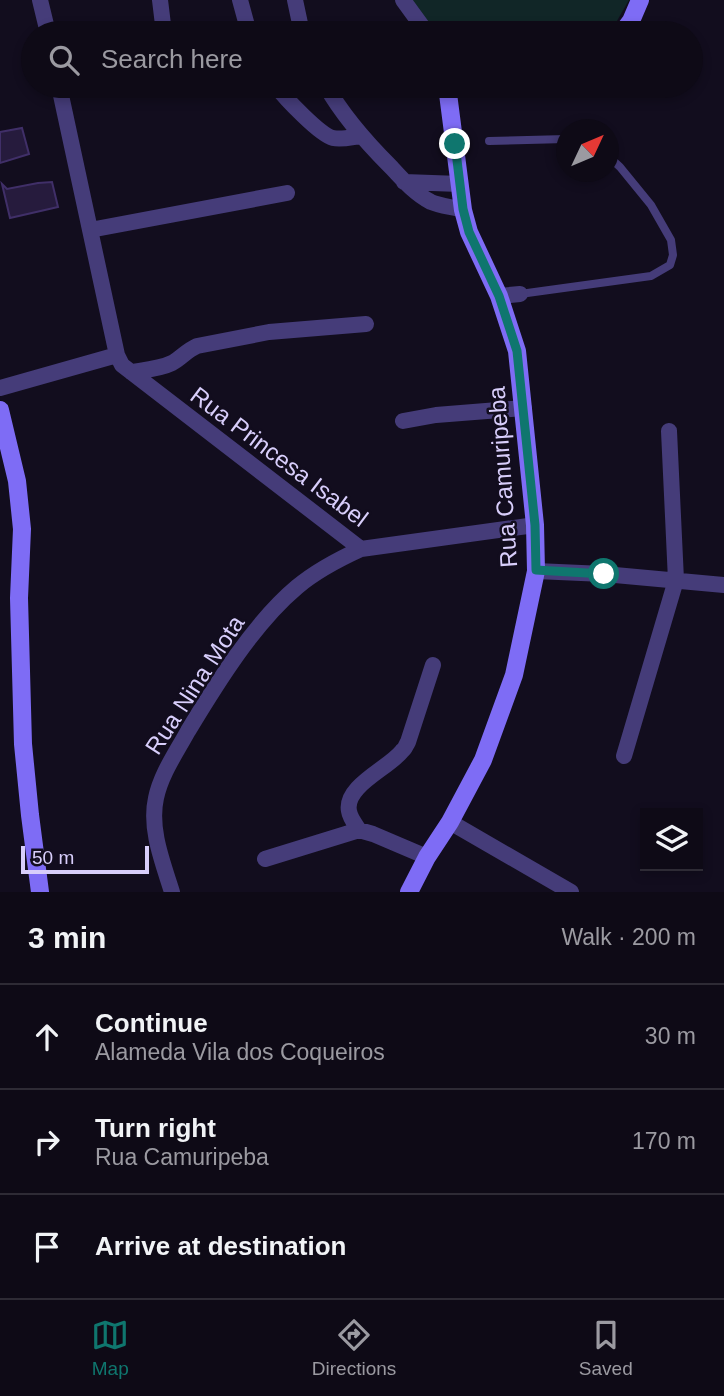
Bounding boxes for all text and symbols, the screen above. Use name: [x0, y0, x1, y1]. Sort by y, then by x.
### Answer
search box: [21, 21, 703, 98]
icon: search: [45, 41, 83, 79]
text: Search here: [101, 44, 243, 74]
north arrow: [556, 119, 619, 182]
route end: [439, 128, 470, 159]
street label: Rua Princesa Isabel: [185, 381, 373, 532]
street label: Rua Camuripeba: [483, 385, 522, 568]
route start: [588, 558, 619, 589]
street label: Rua Nina Mota: [140, 610, 250, 759]
map controls: [640, 808, 703, 871]
button: layers: [640, 808, 703, 871]
scale bar: [21, 843, 149, 875]
text: 50 m: [32, 847, 74, 868]
text: 3 min: [28, 921, 106, 954]
text: Walk · 200 m: [561, 924, 696, 950]
text: Continue: [95, 1008, 208, 1038]
icon: ahead: [28, 1018, 66, 1056]
text: 30 m: [645, 1023, 696, 1049]
text: Alameda Vila dos Coqueiros: [95, 1039, 385, 1065]
text: Turn right: [95, 1113, 216, 1143]
icon: right: [28, 1123, 66, 1161]
text: 170 m: [632, 1128, 696, 1154]
text: Rua Camuripeba: [95, 1144, 269, 1170]
icon: arrive: [28, 1228, 66, 1266]
text: Arrive at destination: [95, 1231, 346, 1261]
tab: Map: [91, 1316, 129, 1380]
tab: Directions: [312, 1316, 396, 1380]
tab: Saved: [579, 1316, 633, 1380]

